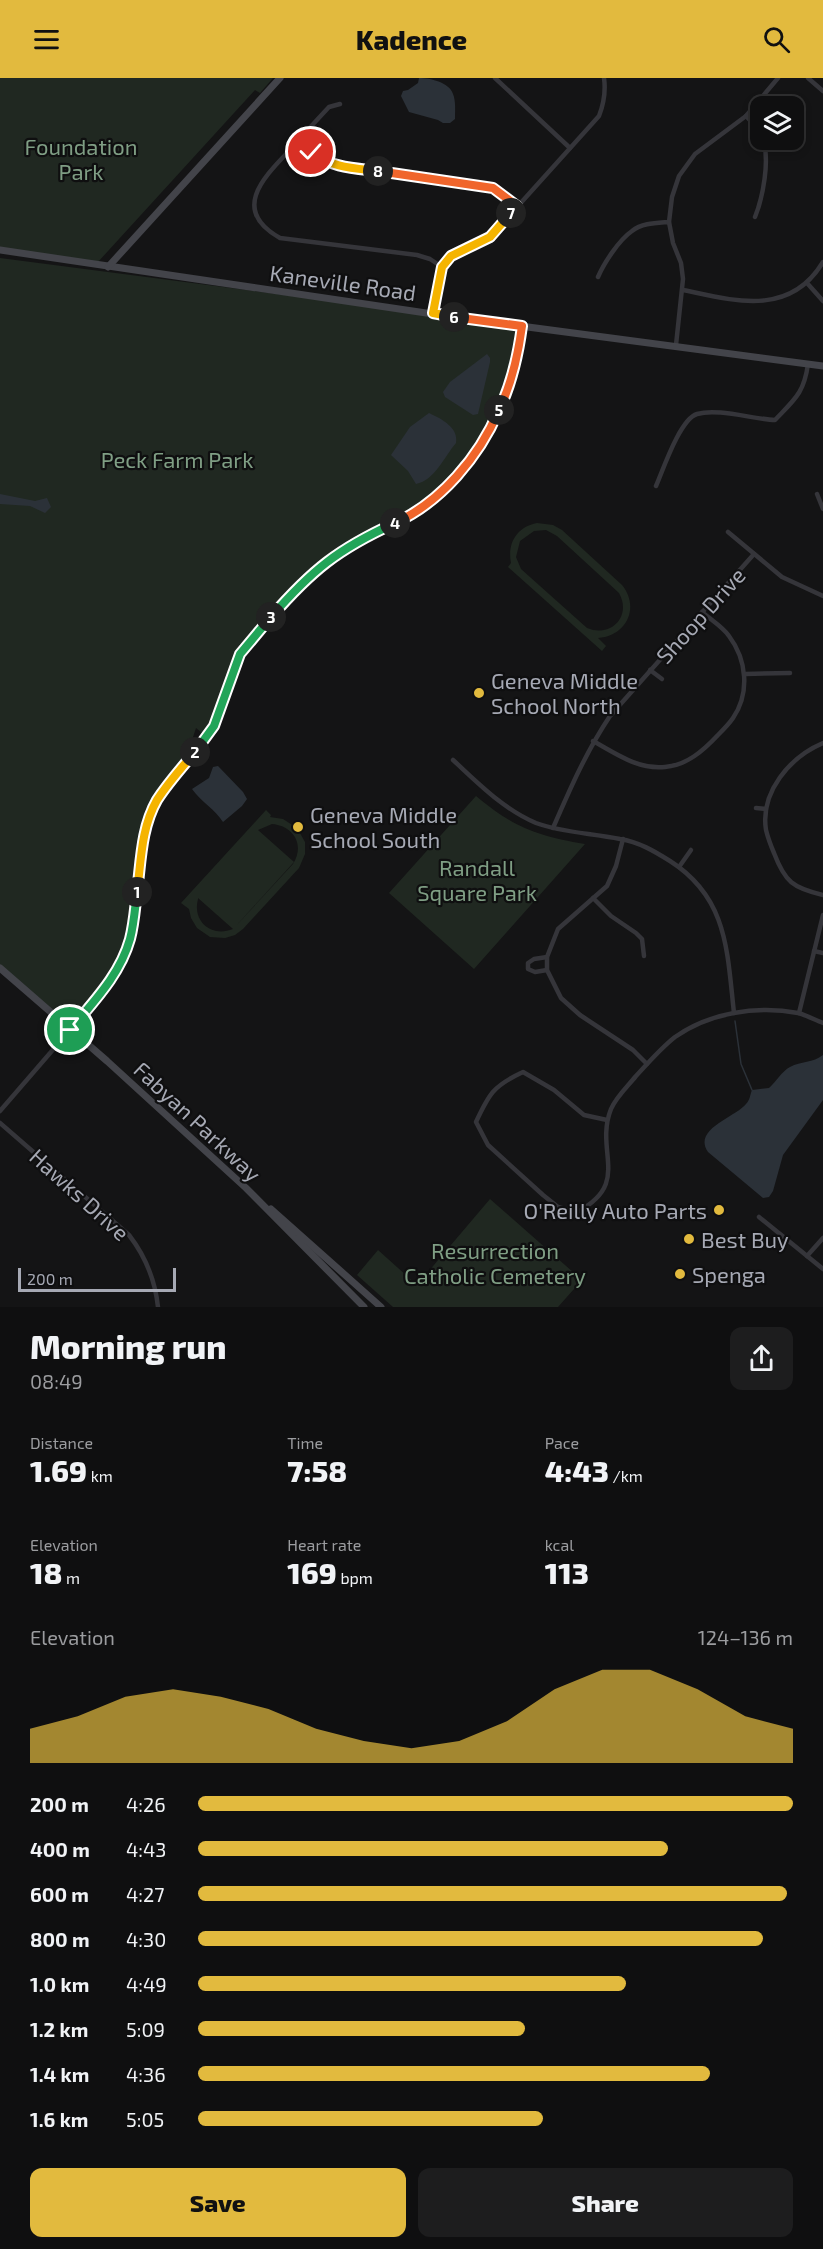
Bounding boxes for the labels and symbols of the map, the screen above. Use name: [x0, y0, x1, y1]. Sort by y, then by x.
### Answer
pin: [285, 126, 336, 177]
park label: Foundation Park: [24, 133, 138, 184]
pin: 8: [363, 156, 393, 186]
pin: 7: [496, 198, 526, 228]
street label: Kaneville Road: [268, 259, 418, 305]
pin: 6: [439, 302, 469, 332]
pin: 5: [484, 395, 514, 425]
park label: Peck Farm Park: [101, 446, 253, 472]
pin: 4: [380, 508, 410, 538]
street label: Shoop Drive: [650, 562, 750, 668]
pin: 3: [256, 602, 286, 632]
place label: Geneva Middle School North: [491, 667, 638, 718]
marker: Geneva Middle School North: [472, 686, 486, 700]
pin: 2: [180, 737, 210, 767]
place label: Geneva Middle School South: [310, 801, 457, 852]
marker: Geneva Middle School South: [291, 820, 305, 834]
park label: Randall Square Park: [417, 854, 537, 905]
pin: 1: [122, 877, 152, 907]
pin: [44, 1004, 95, 1055]
street label: Fabyan Parkway: [129, 1056, 267, 1187]
street label: Hawks Drive: [25, 1143, 135, 1245]
place label: O'Reilly Auto Parts: [523, 1197, 707, 1223]
marker: O'Reilly Auto Parts: [712, 1203, 726, 1217]
place label: Best Buy: [701, 1226, 789, 1252]
marker: Best Buy: [682, 1232, 696, 1246]
park label: Resurrection Catholic Cemetery: [404, 1237, 586, 1288]
place label: Spenga: [692, 1261, 766, 1287]
scale bar: [18, 1265, 176, 1292]
marker: Spenga: [673, 1267, 687, 1281]

